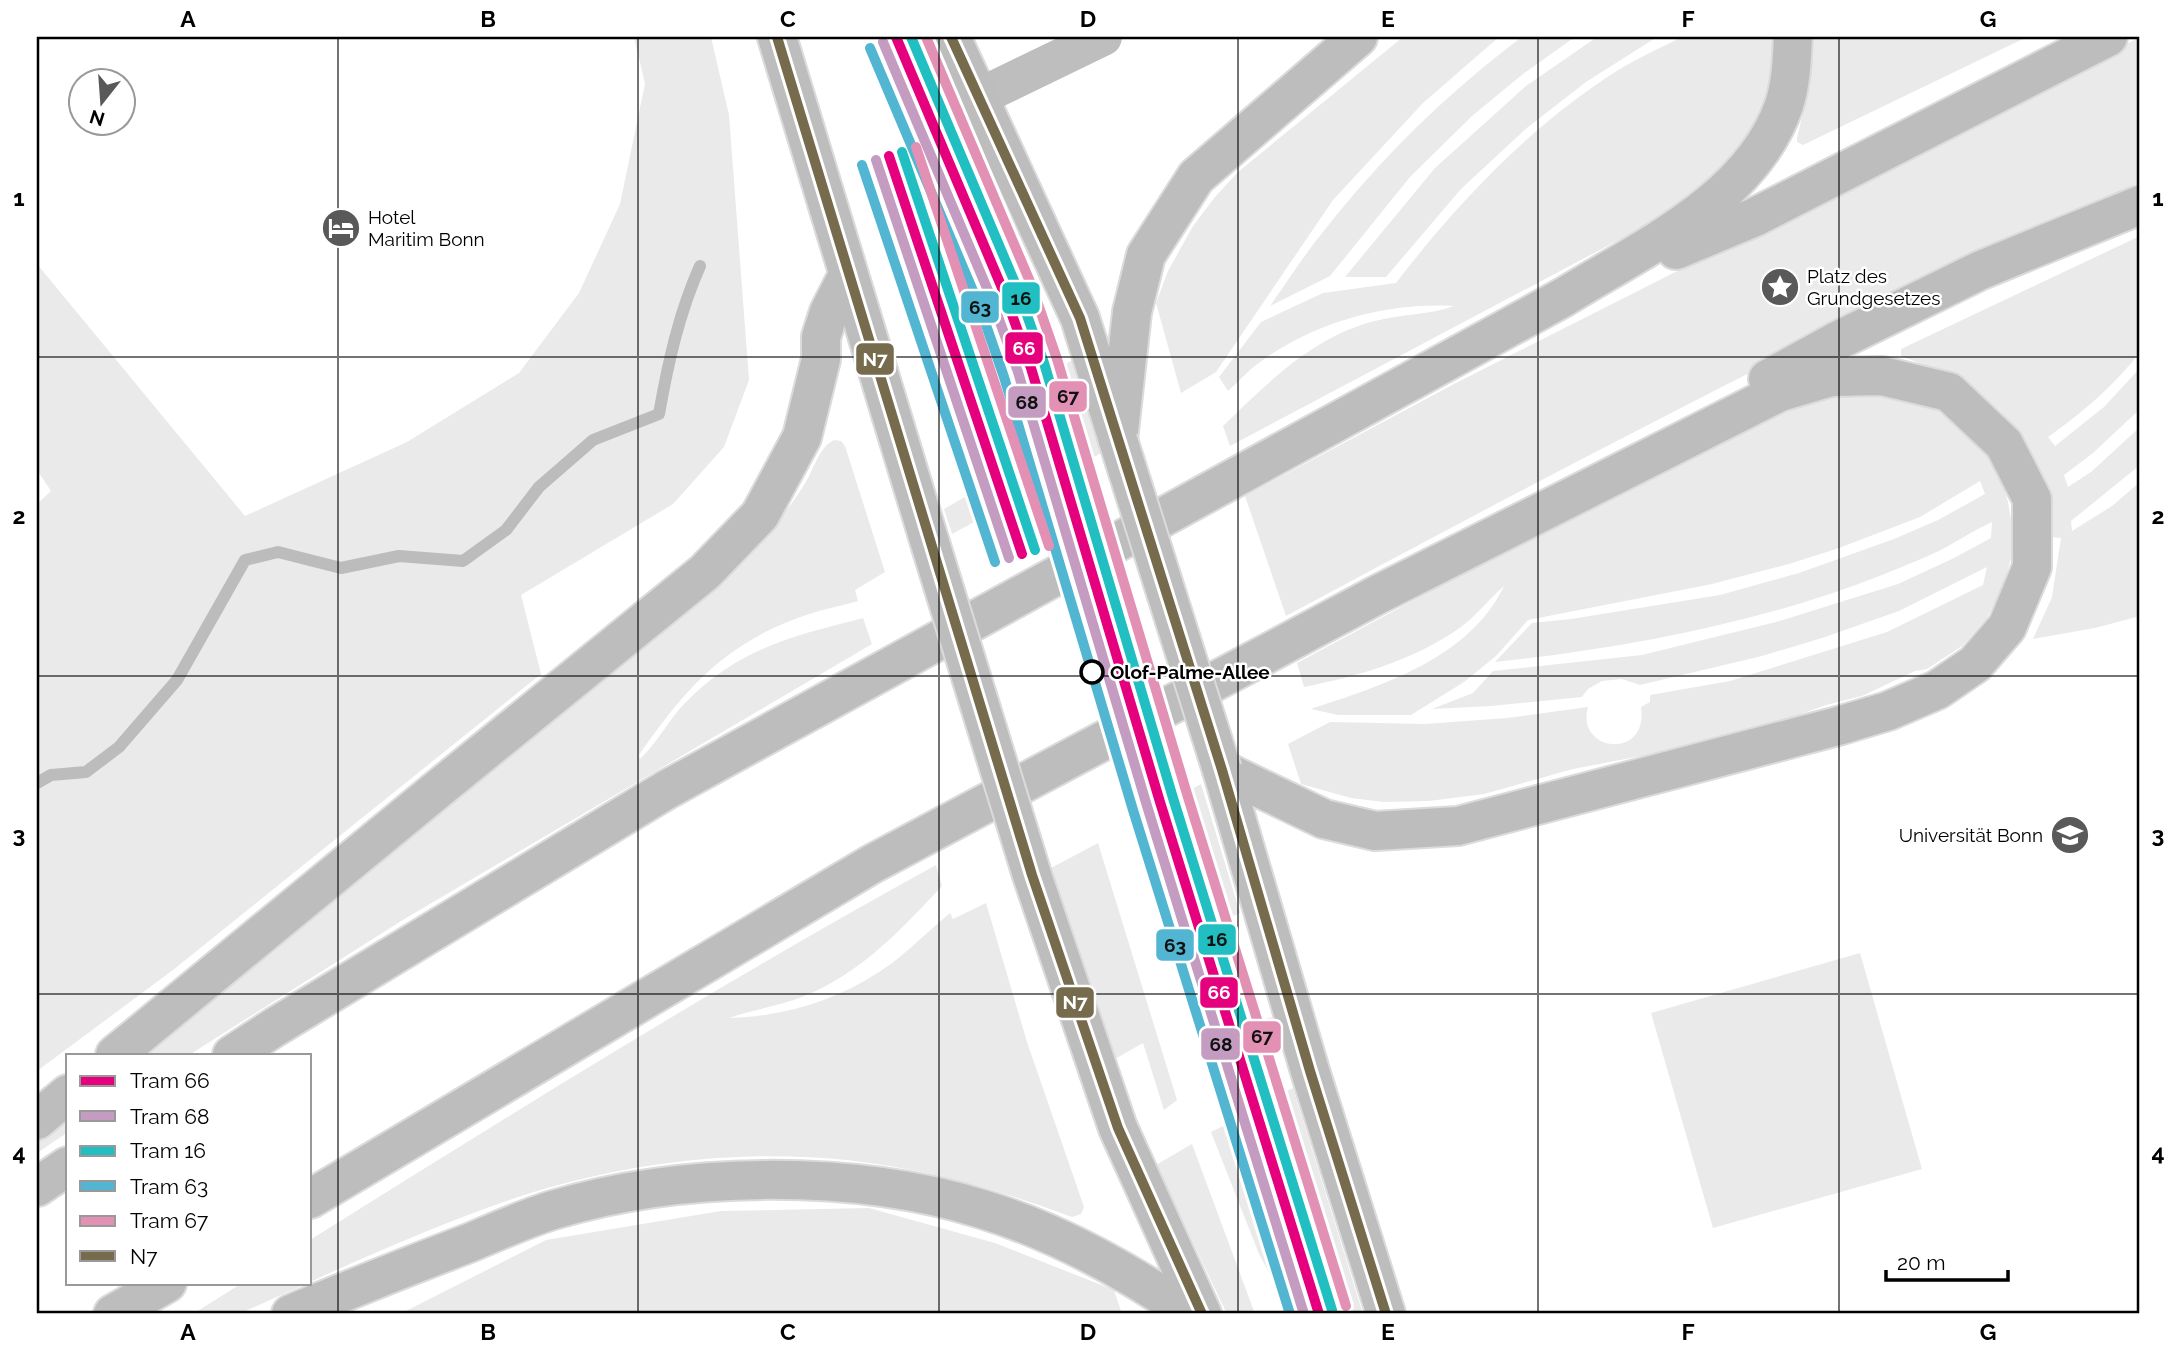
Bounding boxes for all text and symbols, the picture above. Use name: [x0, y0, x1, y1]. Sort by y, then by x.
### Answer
text: A: [180, 5, 196, 32]
text: B: [480, 5, 496, 32]
text: C: [780, 5, 796, 32]
text: D: [1080, 5, 1096, 32]
text: E: [1381, 5, 1395, 32]
text: F: [1681, 5, 1695, 32]
text: G: [1980, 5, 1996, 32]
north arrow: [66, 66, 136, 136]
text: N: [87, 106, 107, 131]
text: 1: [13, 184, 25, 211]
text: 1: [2152, 184, 2164, 211]
place label: Hotel Maritim Bonn: [368, 206, 485, 250]
hotel icon: Hotel Maritim Bonn: [320, 207, 362, 249]
place label: Platz des Grundgesetzes: [1807, 265, 1940, 309]
place icon: Platz des Grundgesetzes: [1759, 266, 1801, 308]
line badge: 16: [1001, 281, 1041, 315]
text: 16: [1011, 287, 1031, 309]
line badge: 63: [960, 290, 1000, 324]
text: 63: [969, 296, 991, 318]
line badge: 66: [1004, 331, 1044, 365]
text: 66: [1012, 337, 1036, 359]
line badge: N7: [855, 342, 895, 376]
text: N7: [862, 348, 888, 370]
line badge: 67: [1048, 380, 1088, 413]
line badge: 68: [1007, 385, 1047, 419]
text: 67: [1057, 385, 1079, 407]
text: 68: [1015, 391, 1039, 413]
text: 2: [13, 502, 25, 529]
text: 2: [2152, 502, 2164, 529]
marker: Olof-Palme-Allee: [1080, 660, 1104, 684]
place label: Olof-Palme-Allee: [1110, 661, 1270, 683]
school or university icon: Universität Bonn: [2049, 814, 2091, 856]
text: 3: [13, 821, 25, 848]
text: 3: [2152, 821, 2164, 848]
place label: Universität Bonn: [1899, 824, 2043, 846]
line badge: 16: [1197, 923, 1237, 956]
line badge: 63: [1155, 928, 1195, 962]
text: 16: [1207, 928, 1227, 950]
text: 63: [1164, 934, 1186, 956]
line badge: 66: [1199, 976, 1239, 1009]
text: 66: [1207, 981, 1231, 1003]
line badge: N7: [1055, 986, 1095, 1019]
text: N7: [1062, 991, 1088, 1013]
line badge: 67: [1242, 1020, 1282, 1054]
text: 67: [1251, 1025, 1273, 1047]
line badge: 68: [1200, 1027, 1241, 1061]
text: 68: [1209, 1033, 1233, 1055]
legend: [66, 1054, 312, 1284]
text: Tram 66: [130, 1068, 210, 1093]
text: Tram 68: [130, 1104, 209, 1129]
text: Tram 16: [130, 1138, 206, 1163]
text: 4: [12, 1139, 26, 1166]
text: 4: [2151, 1139, 2165, 1166]
text: Tram 63: [130, 1174, 208, 1199]
text: Tram 67: [130, 1208, 209, 1233]
scale bar: [1886, 1239, 2009, 1283]
text: N7: [130, 1244, 158, 1269]
text: 20 m: [1897, 1250, 1945, 1275]
text: A: [180, 1318, 196, 1345]
text: B: [480, 1318, 496, 1345]
text: C: [780, 1318, 796, 1345]
text: D: [1080, 1318, 1096, 1345]
text: E: [1381, 1318, 1395, 1345]
text: F: [1681, 1318, 1695, 1345]
text: G: [1980, 1318, 1996, 1345]

